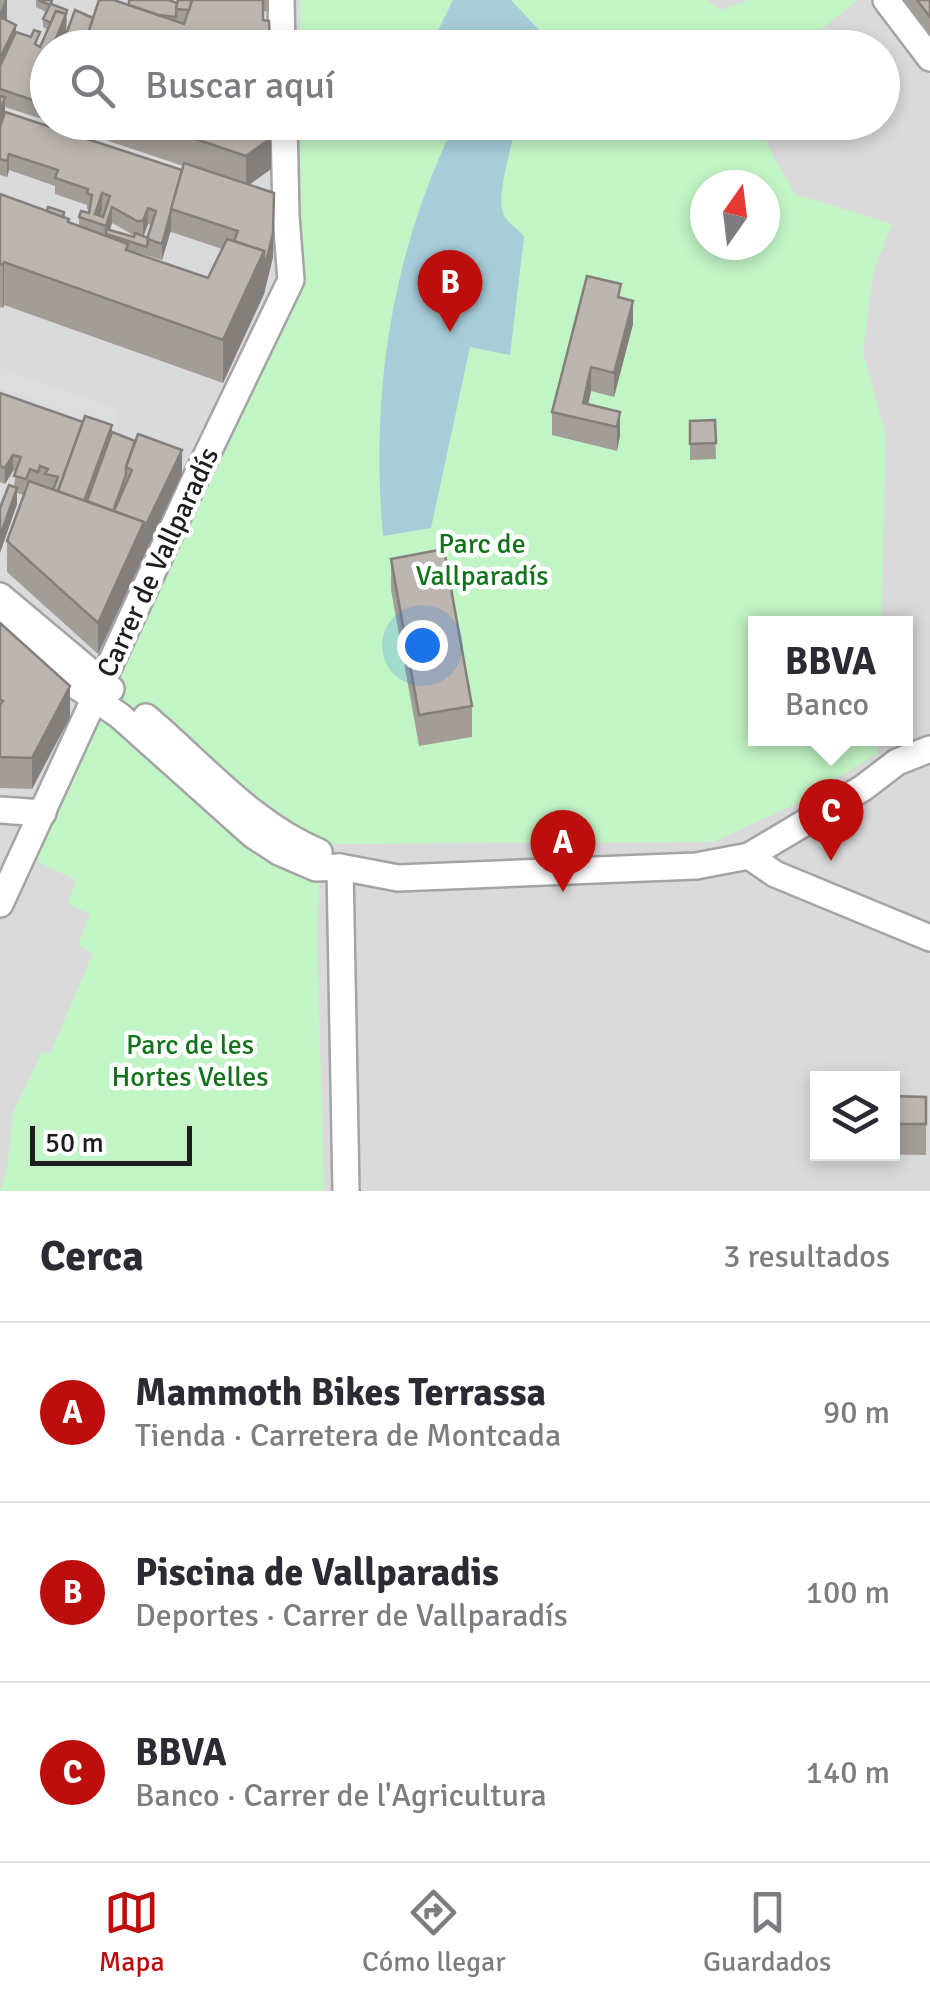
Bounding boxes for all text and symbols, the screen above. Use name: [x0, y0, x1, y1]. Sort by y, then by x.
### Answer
search box: [30, 30, 900, 140]
icon: search: [65, 58, 120, 113]
text: Buscar aquí: [145, 62, 335, 109]
north arrow: [690, 170, 780, 260]
pin: B: [418, 250, 482, 332]
street label: Carrer de Vallparadís: [90, 442, 226, 683]
park label: Parc de Vallparadís: [415, 527, 549, 593]
popup: [748, 616, 913, 746]
your location: [397, 620, 448, 671]
text: BBVA: [785, 638, 876, 685]
text: Banco: [785, 685, 869, 724]
pin: C: [798, 778, 864, 861]
pin: A: [530, 810, 596, 892]
park label: Parc de les Hortes Velles: [111, 1028, 269, 1094]
map controls: [810, 1071, 900, 1161]
button: layers: [810, 1071, 900, 1161]
scale bar: [30, 1121, 192, 1166]
text: 50 m: [45, 1126, 104, 1160]
text: Cerca: [40, 1231, 144, 1282]
text: 3 resultados: [723, 1237, 890, 1276]
text: Mammoth Bikes Terrassa: [135, 1369, 546, 1416]
text: A: [62, 1393, 83, 1432]
text: 90 m: [823, 1393, 890, 1432]
text: Tienda · Carretera de Montcada: [135, 1416, 561, 1455]
text: Piscina de Vallparadis: [135, 1549, 499, 1596]
text: B: [63, 1573, 82, 1612]
text: 100 m: [806, 1573, 890, 1612]
text: Deportes · Carrer de Vallparadís: [135, 1596, 568, 1635]
text: BBVA: [135, 1729, 227, 1776]
text: C: [63, 1753, 82, 1792]
text: 140 m: [806, 1753, 890, 1792]
text: Banco · Carrer de l'Agricultura: [135, 1776, 547, 1815]
tab: Mapa: [99, 1885, 165, 1979]
tab: Cómo llegar: [362, 1885, 506, 1979]
tab: Guardados: [703, 1885, 831, 1979]

